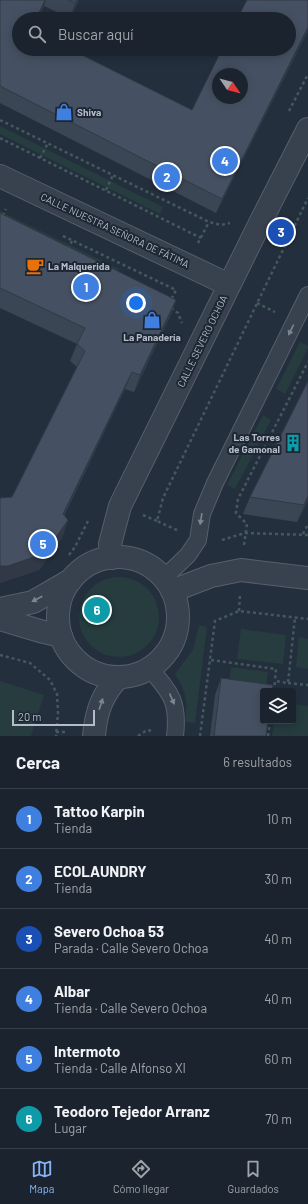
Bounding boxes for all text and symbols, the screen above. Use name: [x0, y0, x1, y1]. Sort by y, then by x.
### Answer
search box: [12, 12, 296, 56]
icon: search: [26, 23, 48, 45]
text: Buscar aquí: [58, 25, 134, 43]
north arrow: [212, 68, 248, 104]
shop icon: Shiva: [54, 102, 74, 122]
place label: Shiva: [77, 106, 101, 118]
pin: 4: [212, 146, 238, 176]
pin: 2: [154, 162, 180, 192]
street label: CALLE NUESTRA SEÑORA DE FÁTIMA: [39, 190, 191, 270]
pin: 3: [268, 217, 294, 247]
cafe icon: La Malquerida: [25, 256, 45, 276]
place label: La Malquerida: [48, 260, 110, 272]
pin: 1: [73, 272, 99, 302]
your location: [126, 293, 146, 313]
street label: CALLE SEVERO OCHOA: [175, 293, 229, 389]
shop icon: La Panadería: [142, 310, 162, 330]
one-way arrow: [287, 325, 294, 336]
place label: La Panadería: [123, 331, 181, 343]
place label: Las Torres de Gamonal: [228, 431, 280, 455]
building icon: Las Torres de Gamonal: [283, 433, 303, 453]
one-way arrow: [198, 513, 204, 525]
pin: 5: [30, 529, 56, 559]
pin: 6: [84, 595, 110, 625]
one-way arrow: [31, 596, 43, 602]
map controls: [260, 688, 296, 724]
button: layers: [260, 688, 296, 724]
one-way arrow: [169, 693, 175, 705]
one-way arrow: [98, 698, 104, 710]
scale bar: [12, 708, 95, 727]
text: 20 m: [18, 710, 41, 723]
text: Cerca: [16, 752, 60, 772]
text: 6 resultados: [223, 754, 292, 770]
text: Tattoo Karpin: [54, 802, 145, 820]
text: 1: [27, 811, 31, 827]
text: 10 m: [267, 811, 292, 827]
text: Tienda: [54, 820, 92, 836]
text: ECOLAUNDRY: [54, 862, 147, 880]
text: 2: [25, 871, 33, 887]
text: 30 m: [265, 871, 292, 887]
text: Tienda: [54, 880, 92, 896]
text: Severo Ochoa 53: [54, 922, 164, 940]
text: 3: [25, 931, 33, 947]
text: 40 m: [264, 931, 292, 947]
text: Parada · Calle Severo Ochoa: [54, 940, 208, 956]
text: Albar: [54, 982, 90, 1000]
text: 4: [25, 991, 33, 1007]
text: 40 m: [264, 991, 292, 1007]
text: Tienda · Calle Severo Ochoa: [54, 1000, 207, 1016]
text: Intermoto: [54, 1042, 120, 1060]
text: 5: [25, 1051, 33, 1067]
text: 60 m: [265, 1051, 292, 1067]
text: Tienda · Calle Alfonso XI: [54, 1060, 186, 1076]
text: Teodoro Tejedor Arranz: [54, 1102, 210, 1120]
text: 6: [26, 1111, 32, 1127]
text: 70 m: [265, 1111, 292, 1127]
text: Lugar: [54, 1120, 87, 1136]
tab: Mapa: [29, 1158, 54, 1195]
tab: Cómo llegar: [113, 1158, 169, 1195]
tab: Guardados: [228, 1158, 279, 1195]

